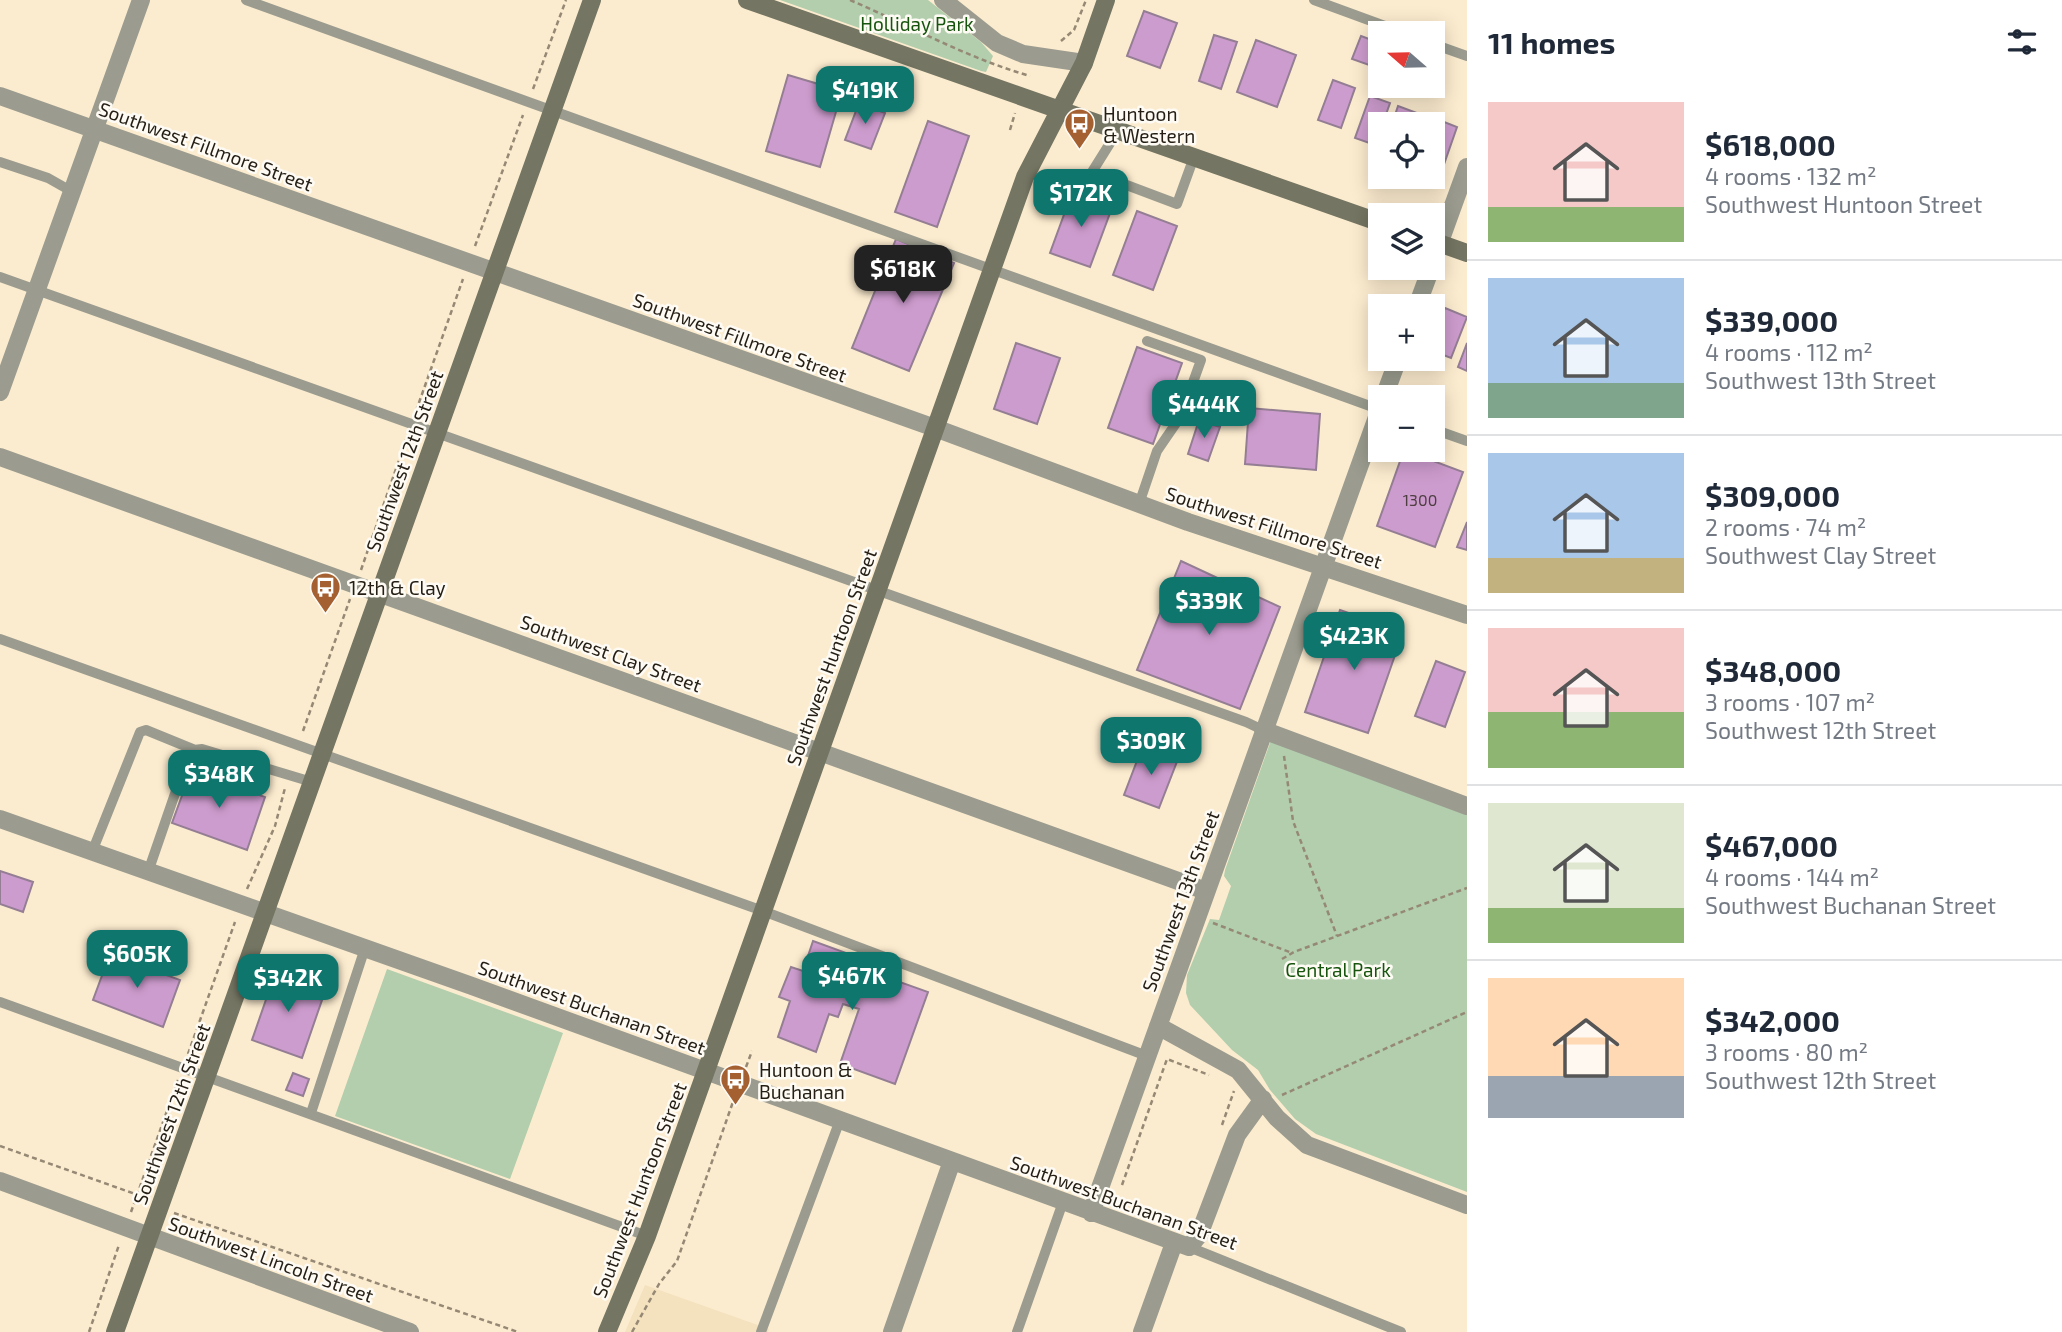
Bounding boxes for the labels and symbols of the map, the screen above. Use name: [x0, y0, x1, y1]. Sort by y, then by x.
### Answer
park label: Holliday Park: [860, 12, 974, 35]
north arrow: [1368, 21, 1446, 98]
pin: $419K: [816, 66, 914, 126]
street label: Southwest Fillmore Street: [96, 97, 316, 195]
place label: Huntoon & Western: [1103, 102, 1195, 147]
bus stop icon: Huntoon & Western: [1063, 107, 1097, 151]
pin: $172K: [1032, 170, 1130, 229]
pin: $618K: [854, 246, 952, 305]
street label: Southwest Fillmore Street: [630, 288, 850, 386]
street label: Southwest 12th Street: [361, 367, 447, 555]
pin: $444K: [1155, 380, 1253, 440]
street label: Southwest Fillmore Street: [1163, 481, 1385, 573]
house number: 1300: [1403, 490, 1437, 509]
street label: Southwest Huntoon Street: [781, 545, 881, 769]
bus stop icon: 12th & Clay: [309, 570, 343, 614]
place label: 12th & Clay: [349, 576, 446, 599]
pin: $339K: [1160, 578, 1258, 637]
street label: Southwest Clay Street: [517, 610, 705, 696]
pin: $423K: [1305, 612, 1403, 672]
pin: $309K: [1102, 718, 1200, 777]
pin: $348K: [170, 750, 268, 810]
street label: Southwest 13th Street: [1137, 807, 1223, 995]
pin: $605K: [88, 930, 186, 990]
pin: $467K: [803, 953, 901, 1012]
pin: $342K: [239, 954, 337, 1014]
street label: Southwest Buchanan Street: [475, 955, 709, 1059]
park label: Central Park: [1285, 958, 1391, 981]
street label: Southwest 12th Street: [128, 1020, 214, 1208]
place label: Huntoon & Buchanan: [759, 1058, 852, 1103]
bus stop icon: Huntoon & Buchanan: [719, 1063, 753, 1107]
street label: Southwest Huntoon Street: [587, 1079, 691, 1301]
street label: Southwest Buchanan Street: [1007, 1150, 1241, 1254]
street label: Southwest Lincoln Street: [165, 1211, 377, 1307]

